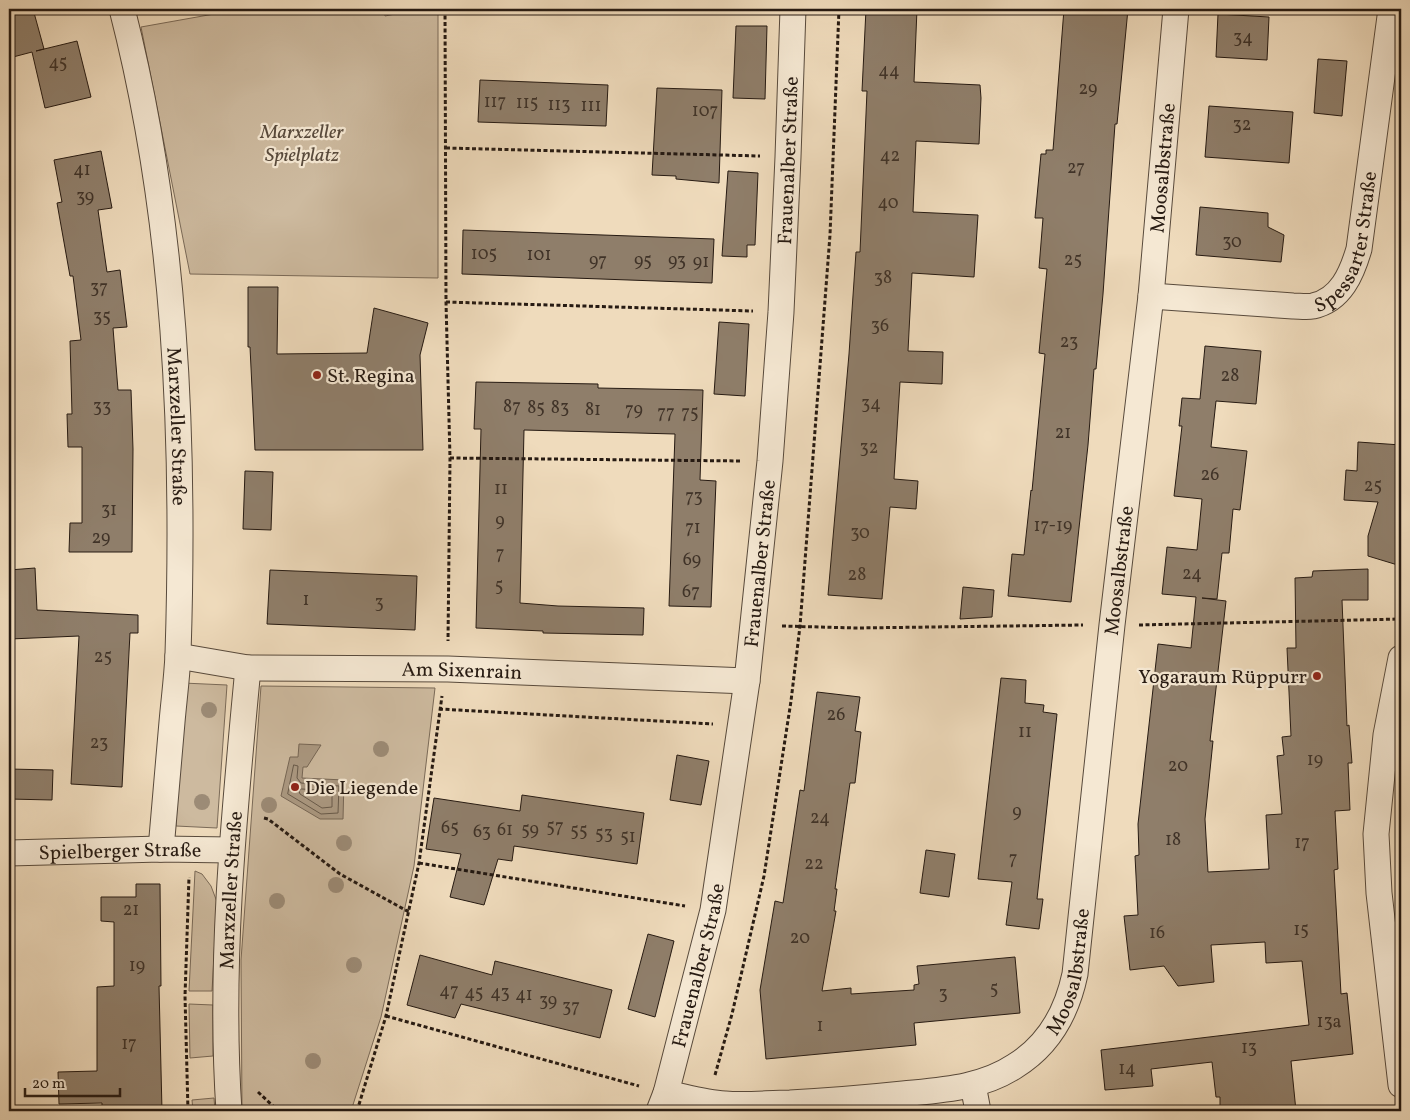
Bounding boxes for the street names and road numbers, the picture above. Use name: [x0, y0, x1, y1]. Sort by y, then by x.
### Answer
street label: Frauenalber Straße: [772, 76, 807, 245]
street label: Moosalbstraße: [1145, 102, 1184, 234]
street label: Spessarter Straße: [1311, 170, 1385, 321]
street label: Marxzeller Straße: [158, 346, 192, 506]
street label: Frauenalber Straße: [739, 478, 784, 649]
street label: Moosalbstraße: [1099, 504, 1142, 637]
street label: Am Sixenrain: [402, 657, 523, 688]
street label: Marxzeller Straße: [214, 810, 251, 970]
street label: Spielberger Straße: [38, 837, 202, 868]
street label: Frauenalber Straße: [666, 882, 733, 1051]
street label: Moosalbstraße: [1040, 907, 1098, 1042]

